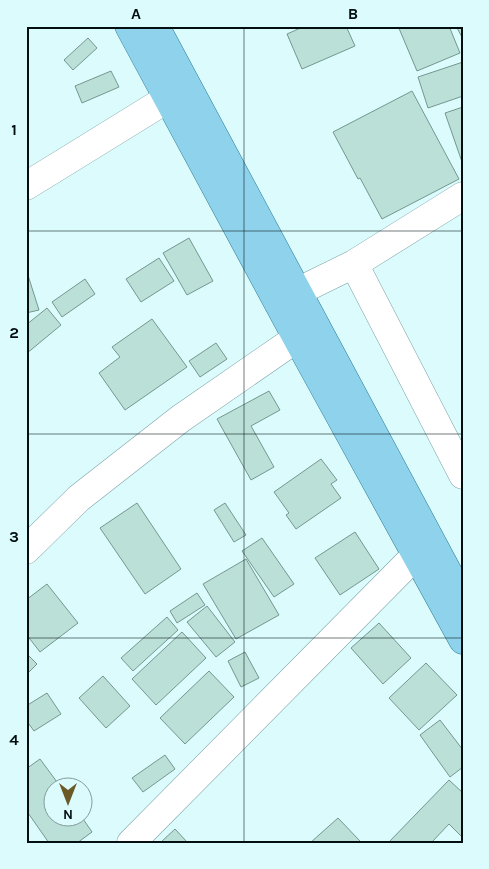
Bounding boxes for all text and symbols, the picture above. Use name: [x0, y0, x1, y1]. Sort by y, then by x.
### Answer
text: A: [131, 4, 141, 23]
text: B: [348, 4, 358, 23]
text: 1: [11, 120, 17, 139]
text: 2: [9, 323, 19, 342]
text: 3: [9, 527, 19, 546]
text: 4: [9, 730, 19, 749]
north arrow: [42, 776, 92, 826]
text: N: [63, 806, 73, 823]

